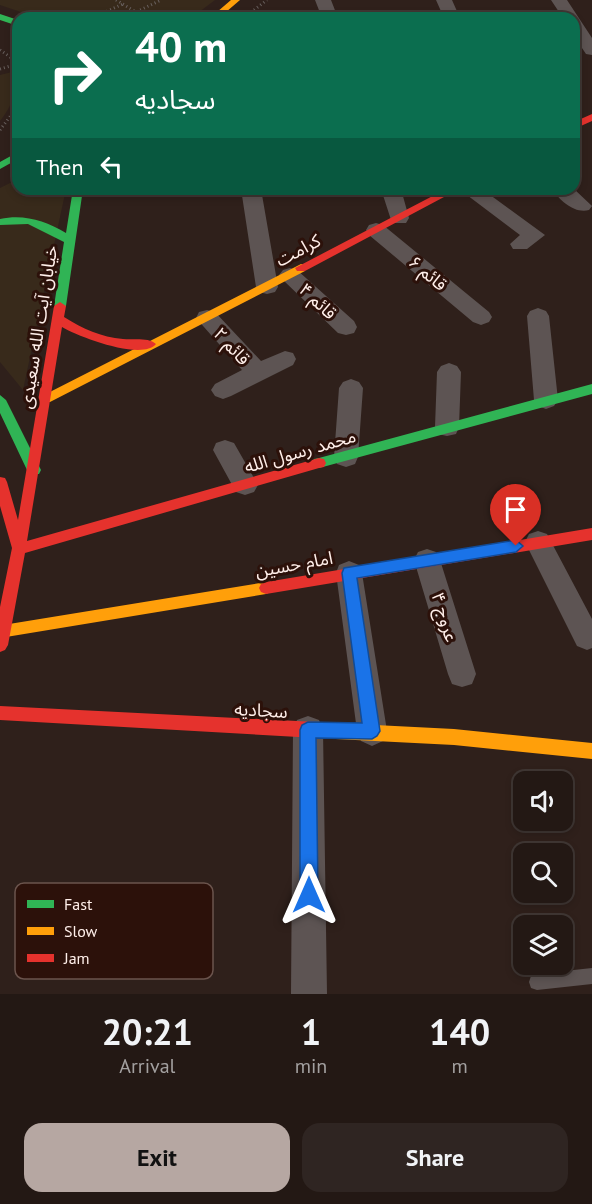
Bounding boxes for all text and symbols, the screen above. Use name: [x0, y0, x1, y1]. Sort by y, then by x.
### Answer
text: 40 m: [135, 19, 227, 74]
icon: right: [36, 36, 114, 114]
text: سجادیه: [135, 82, 215, 116]
icon: left: [95, 150, 128, 183]
text: Then: [36, 153, 83, 181]
street label: کرامت: [272, 228, 325, 271]
street label: خیابان آیت الله سعیدی: [14, 244, 62, 410]
street label: قائم ۶: [403, 250, 452, 297]
street label: قائم ۴: [293, 278, 342, 326]
street label: قائم ۲: [207, 322, 255, 371]
street label: محمد رسول الله: [242, 424, 358, 478]
pin: [490, 484, 541, 546]
icon: arrive: [499, 493, 532, 526]
street label: امام حسین: [253, 546, 335, 585]
street label: عروج ۴: [425, 589, 463, 645]
street label: سجادیه: [234, 697, 288, 723]
map controls: [513, 771, 573, 975]
button: sound: [513, 771, 573, 831]
button: search: [513, 843, 573, 903]
position arrow: [277, 863, 341, 927]
legend: [15, 883, 213, 979]
text: Fast: [64, 894, 93, 914]
button: layers: [513, 915, 573, 975]
text: Slow: [64, 921, 98, 941]
text: Jam: [63, 948, 90, 968]
text: 20:21: [102, 1008, 193, 1055]
text: 1: [301, 1008, 321, 1055]
text: 140: [429, 1008, 490, 1055]
text: Arrival: [119, 1053, 175, 1079]
text: min: [295, 1053, 327, 1079]
text: m: [452, 1053, 468, 1079]
button: Exit: [24, 1123, 290, 1192]
button: Share: [302, 1123, 568, 1192]

